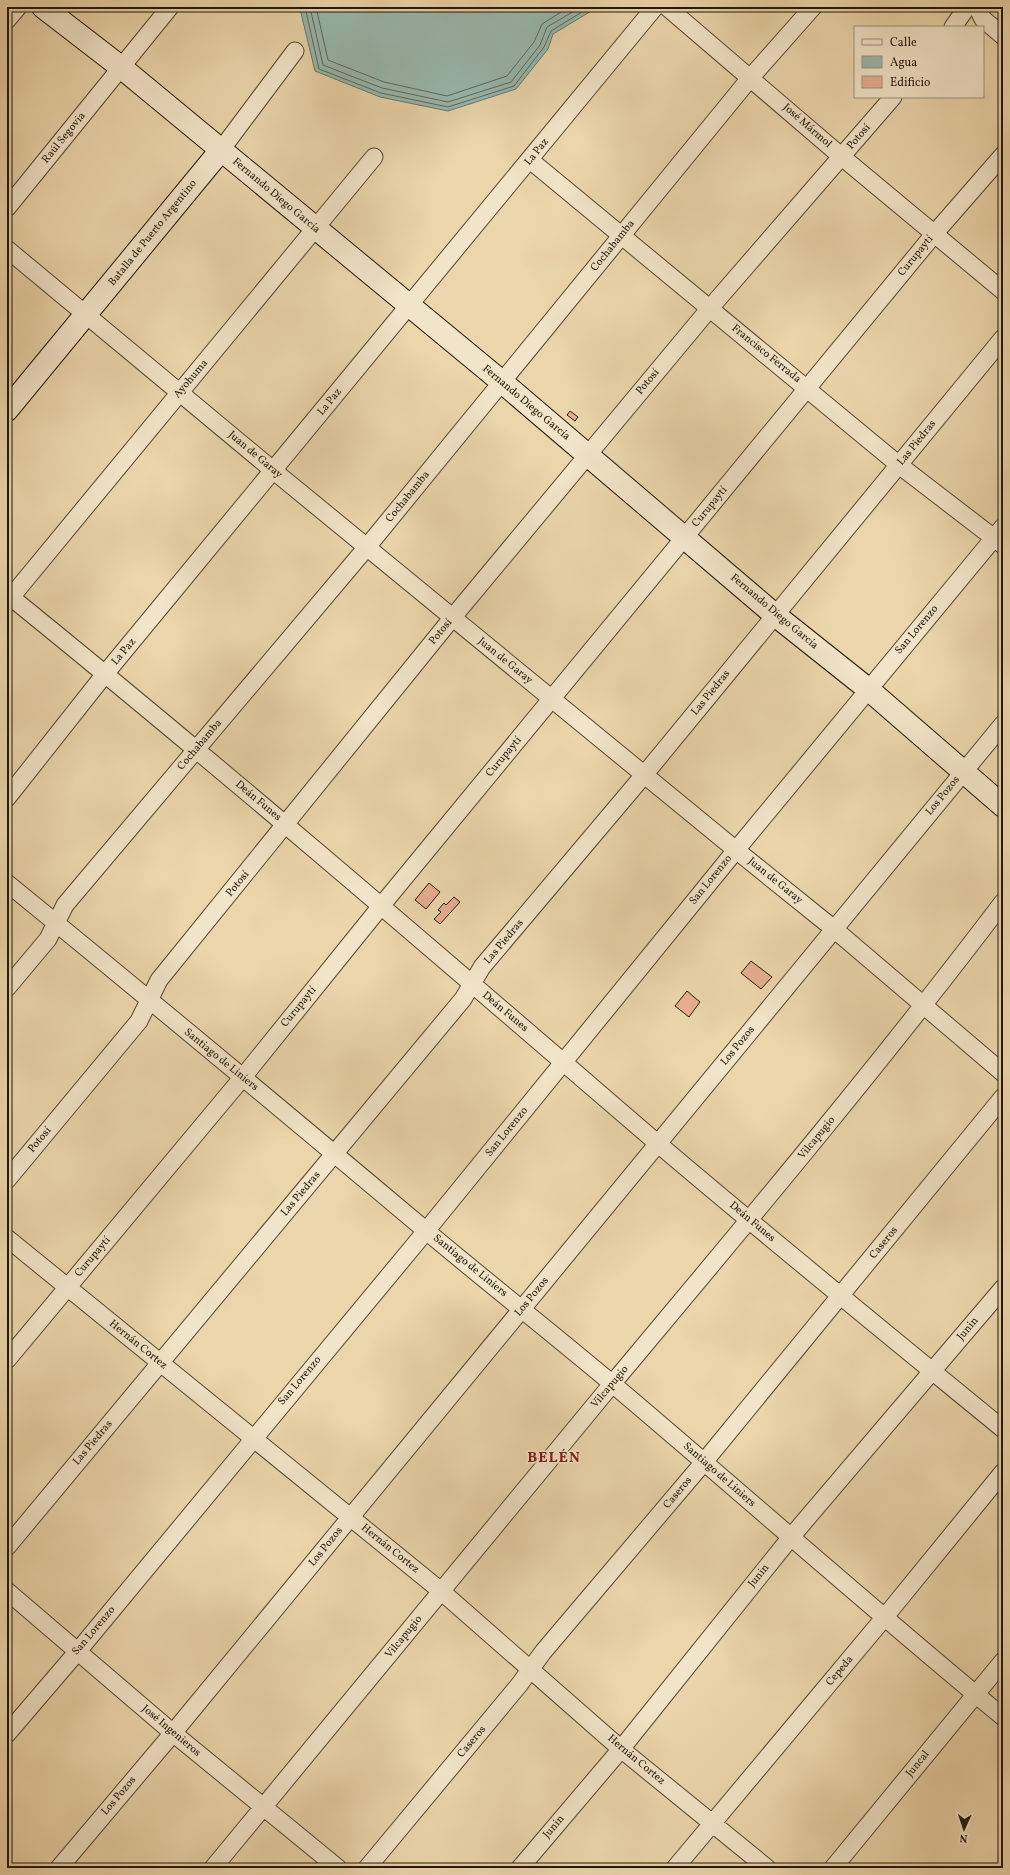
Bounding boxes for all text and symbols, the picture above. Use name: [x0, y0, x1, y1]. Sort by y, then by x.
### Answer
legend: [854, 26, 984, 98]
text: Calle: [890, 35, 917, 51]
text: Agua: [890, 55, 917, 71]
text: Edificio: [890, 75, 930, 91]
street label: José Mármol: [779, 100, 835, 152]
street label: Raúl Segovia: [39, 109, 90, 167]
street label: Potosí: [844, 120, 875, 153]
street label: La Paz: [521, 135, 553, 169]
street label: Fernando Diego García: [229, 155, 323, 238]
street label: Batalla de Puerto Argentino: [105, 177, 201, 289]
street label: Cochabamba: [588, 217, 639, 275]
street label: Curupaytí: [895, 232, 938, 280]
street label: Francisco Ferrada: [728, 321, 804, 387]
street label: Ayohuma: [170, 356, 212, 402]
street label: Fernando Diego García: [479, 362, 573, 445]
street label: Potosí: [633, 365, 664, 398]
street label: La Paz: [314, 385, 346, 419]
street label: Las Piedras: [894, 417, 940, 469]
street label: Juan de Garay: [225, 428, 285, 482]
street label: Cochabamba: [383, 468, 434, 526]
street label: Curupaytí: [689, 483, 732, 531]
street label: Fernando Diego García: [727, 571, 821, 654]
street label: San Lorenzo: [892, 602, 942, 658]
street label: Potosí: [426, 615, 457, 648]
street label: Juan de Garay: [474, 634, 536, 688]
street label: La Paz: [108, 635, 140, 669]
street label: Las Piedras: [688, 667, 734, 719]
street label: Cochabamba: [174, 716, 226, 774]
street label: Curupaytí: [483, 733, 526, 781]
street label: Los Pozos: [922, 773, 964, 819]
street label: Deán Funes: [232, 777, 284, 825]
street label: San Lorenzo: [686, 852, 736, 908]
street label: Juan de Garay: [744, 854, 806, 908]
street label: Potosí: [223, 867, 254, 900]
street label: Las Piedras: [481, 916, 527, 968]
street label: Curupaytí: [278, 983, 321, 1031]
street label: Deán Funes: [479, 988, 531, 1036]
street label: Los Pozos: [717, 1023, 759, 1069]
street label: Santiago de Liniers: [181, 1025, 262, 1095]
street label: San Lorenzo: [482, 1104, 532, 1160]
street label: Vilcapugio: [795, 1113, 839, 1163]
street label: Potosí: [25, 1123, 56, 1156]
street label: Las Piedras: [278, 1168, 324, 1220]
street label: Deán Funes: [726, 1198, 778, 1246]
street label: Caseros: [866, 1223, 902, 1262]
street label: Santiago de Liniers: [430, 1231, 511, 1301]
street label: Curupaytí: [72, 1233, 115, 1281]
street label: Los Pozos: [511, 1274, 553, 1320]
street label: Junin: [954, 1314, 982, 1344]
street label: Hernán Cortez: [106, 1317, 171, 1373]
street label: San Lorenzo: [275, 1353, 325, 1409]
street label: Vilcapugio: [588, 1362, 632, 1411]
street label: Las Piedras: [70, 1417, 116, 1469]
street label: Santiago de Liniers: [679, 1439, 759, 1511]
district label: BELÉN: [527, 1448, 581, 1469]
street label: Caseros: [660, 1474, 696, 1512]
street label: Hernán Cortez: [358, 1521, 423, 1577]
street label: Los Pozos: [305, 1524, 347, 1570]
street label: Junin: [745, 1561, 773, 1591]
street label: San Lorenzo: [69, 1603, 119, 1659]
street label: Vilcapugio: [382, 1612, 426, 1662]
street label: Cepeda: [823, 1652, 858, 1689]
street label: José Ingenieros: [138, 1702, 204, 1760]
street label: Caseros: [454, 1723, 490, 1761]
street label: Hernán Cortez: [604, 1731, 668, 1789]
street label: Juncal: [903, 1748, 933, 1780]
street label: Los Pozos: [98, 1773, 140, 1819]
north arrow: [944, 1809, 984, 1849]
street label: Junin: [540, 1812, 568, 1842]
text: N: [959, 1830, 968, 1845]

